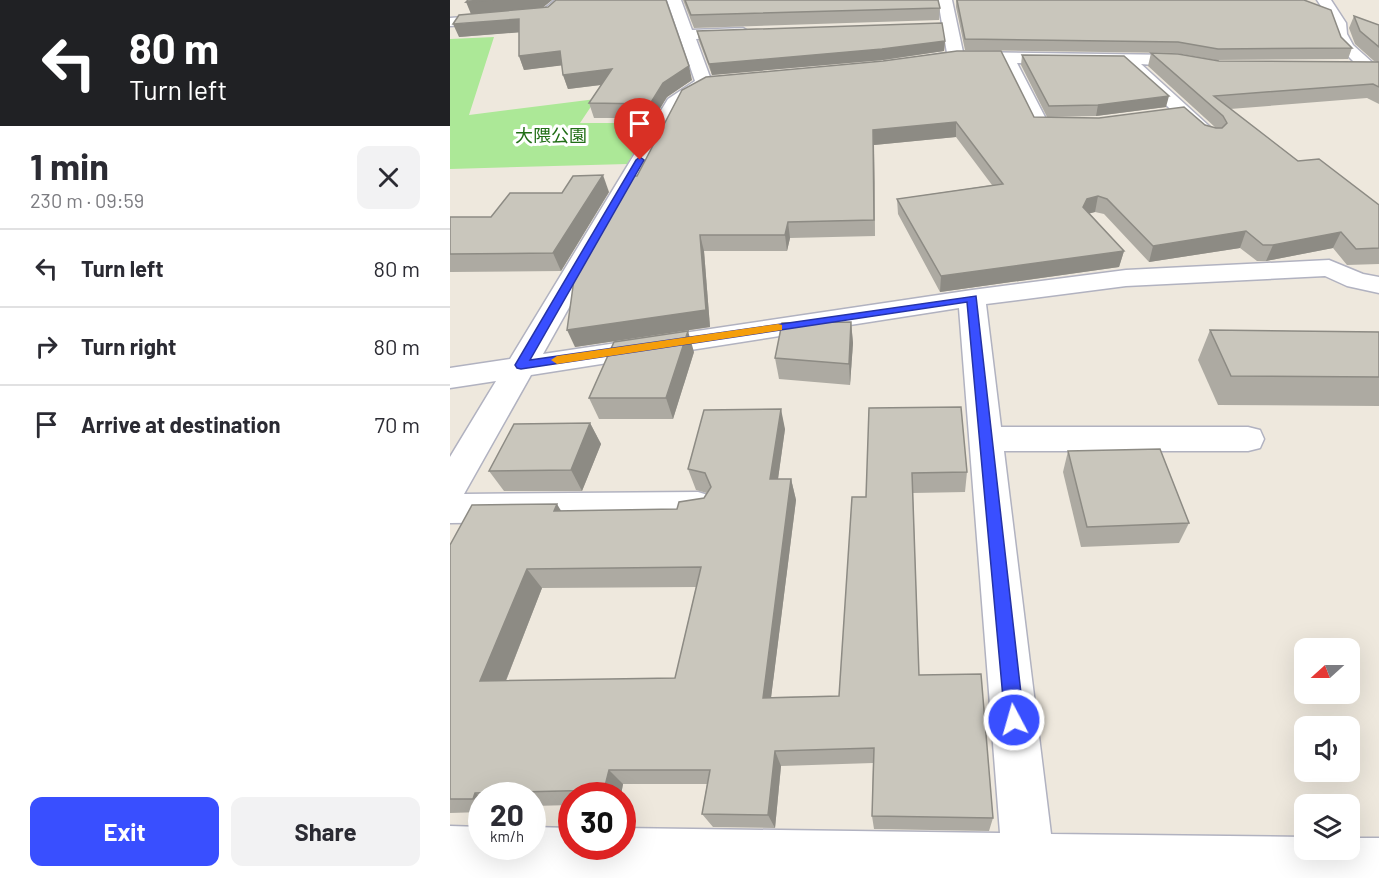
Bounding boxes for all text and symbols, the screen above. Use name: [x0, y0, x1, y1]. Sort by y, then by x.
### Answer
text: 80 m: [129, 22, 219, 72]
icon: left: [30, 24, 108, 102]
text: Turn left: [129, 73, 227, 105]
pin: [614, 98, 665, 160]
icon: arrive: [623, 107, 656, 140]
park label: 大隈公園: [515, 124, 587, 146]
text: 1 min: [30, 144, 109, 187]
button: close: [357, 146, 420, 209]
text: 230 m · 09:59: [30, 188, 144, 212]
icon: left: [30, 252, 63, 285]
text: Turn left: [81, 255, 164, 281]
text: 80 m: [374, 255, 420, 281]
icon: right: [30, 330, 63, 363]
text: Turn right: [81, 333, 176, 359]
text: 80 m: [374, 333, 420, 359]
icon: arrive: [30, 408, 63, 441]
text: Arrive at destination: [81, 411, 280, 437]
text: 70 m: [375, 411, 420, 437]
north arrow: [1294, 638, 1360, 704]
map controls: [1294, 638, 1360, 860]
position arrow: [982, 688, 1046, 752]
button: sound: [1294, 716, 1360, 782]
speed limit sign: 30: [558, 782, 636, 860]
button: layers: [1294, 794, 1360, 860]
text: 20: [490, 796, 524, 832]
button: Exit: [30, 797, 219, 866]
button: Share: [231, 797, 420, 866]
text: km/h: [490, 827, 524, 845]

